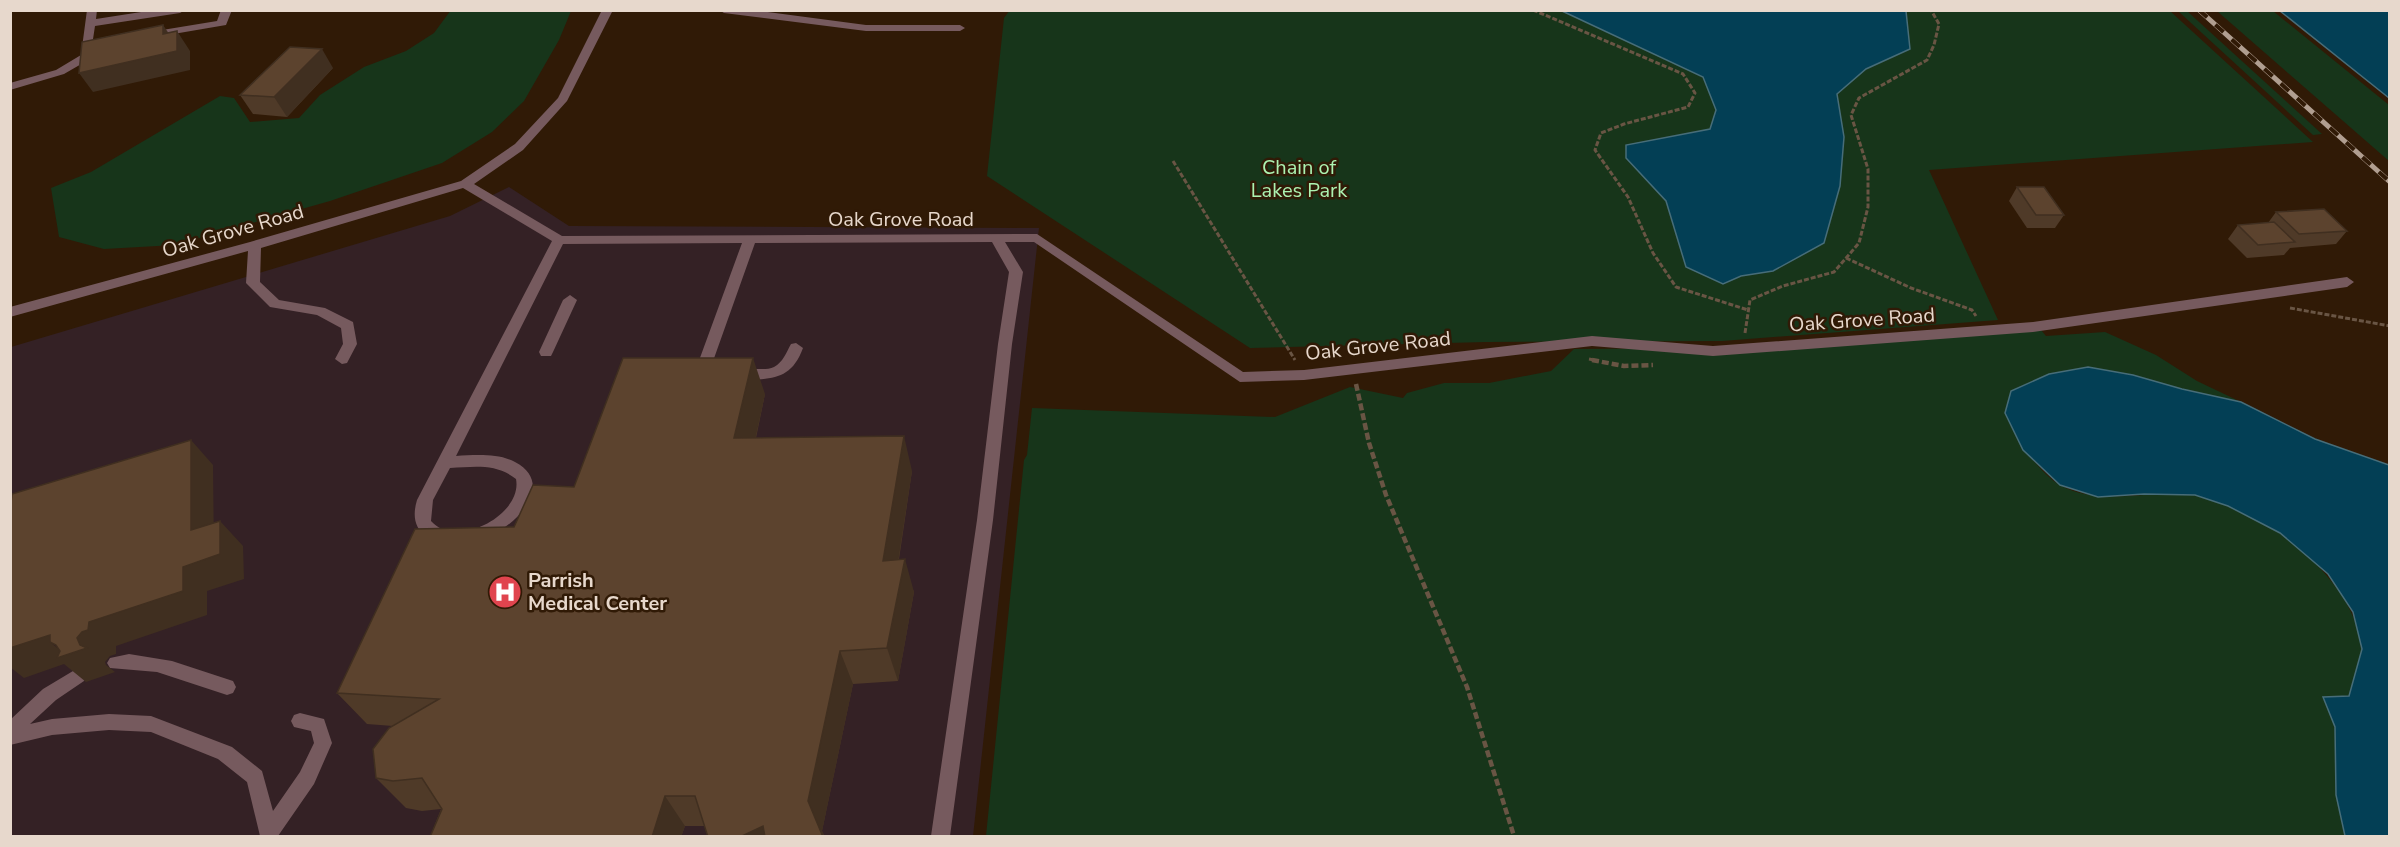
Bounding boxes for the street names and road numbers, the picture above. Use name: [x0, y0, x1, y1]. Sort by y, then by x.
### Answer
street label: Oak Grove Road: [159, 198, 307, 264]
street label: Oak Grove Road: [828, 206, 974, 233]
street label: Oak Grove Road: [1788, 301, 1936, 339]
street label: Oak Grove Road: [1304, 325, 1452, 367]

